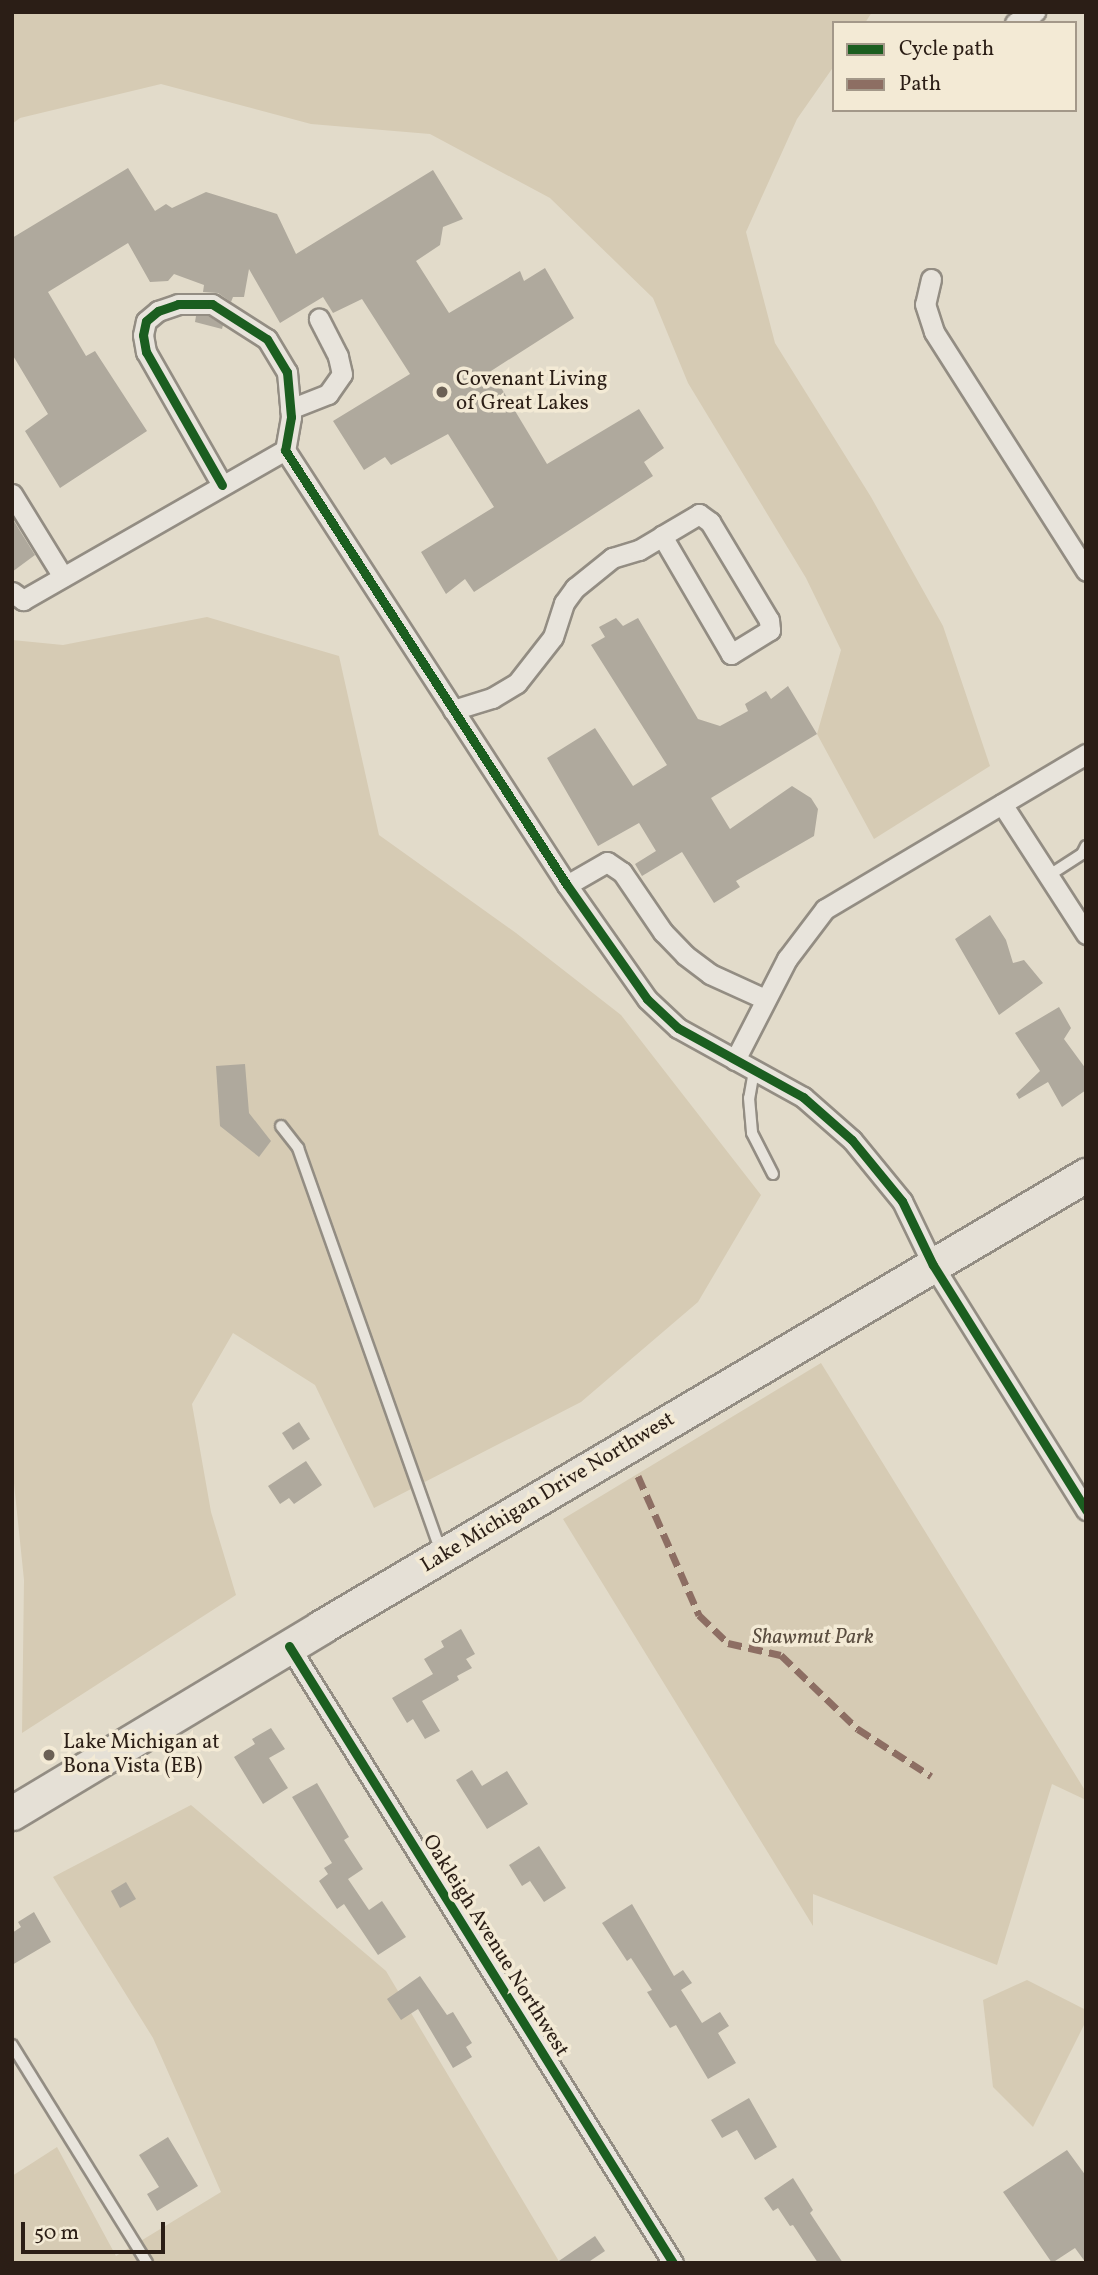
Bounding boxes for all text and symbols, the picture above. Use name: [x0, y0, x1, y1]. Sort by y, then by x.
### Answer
legend: [832, 21, 1077, 112]
text: Cycle path: [899, 35, 994, 64]
text: Path: [899, 70, 941, 99]
place label: Covenant Living of Great Lakes: [456, 367, 607, 417]
marker: Covenant Living of Great Lakes: [434, 384, 450, 400]
street label: Lake Michigan Drive Northwest: [417, 1407, 679, 1579]
park label: Shawmut Park: [752, 1625, 874, 1651]
place label: Lake Michigan at Bona Vista (EB): [63, 1730, 220, 1780]
marker: Lake Michigan at Bona Vista (EB): [41, 1747, 57, 1763]
street label: Oakleigh Avenue Northwest: [416, 1830, 574, 2062]
scale bar: [24, 2208, 168, 2252]
text: 50 m: [34, 2219, 79, 2248]

